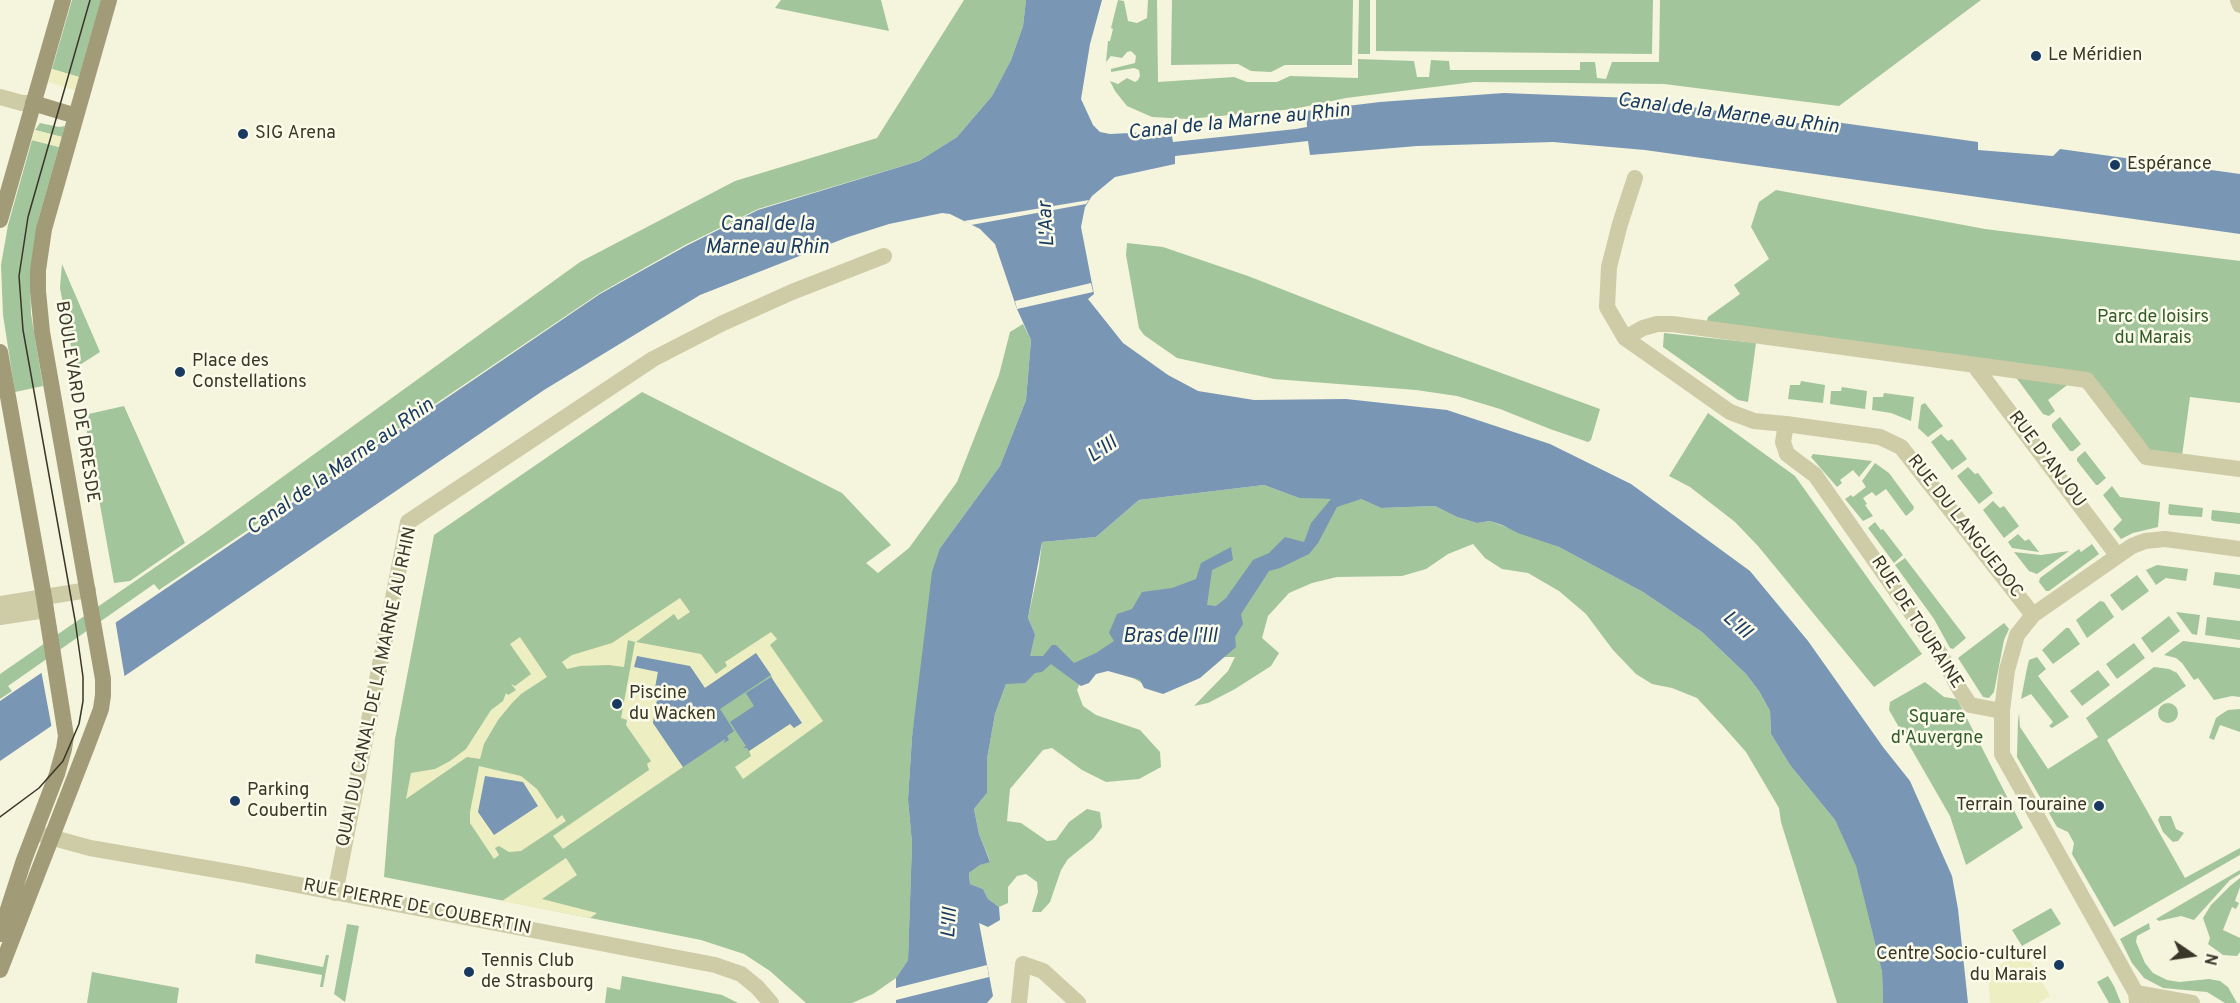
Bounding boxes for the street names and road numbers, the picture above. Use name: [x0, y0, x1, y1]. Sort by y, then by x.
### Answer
street label: BOULEVARD DE DRESDE: [49, 300, 103, 504]
street label: RUE D'ANJOU: [2003, 408, 2089, 512]
street label: RUE DU LANGUEDOC: [1901, 451, 2027, 603]
street label: QUAI DU CANAL DE LA MARNE AU RHIN: [333, 525, 423, 849]
street label: RUE DE TOURAINE: [1865, 553, 1967, 693]
street label: RUE PIERRE DE COUBERTIN: [301, 875, 533, 941]

